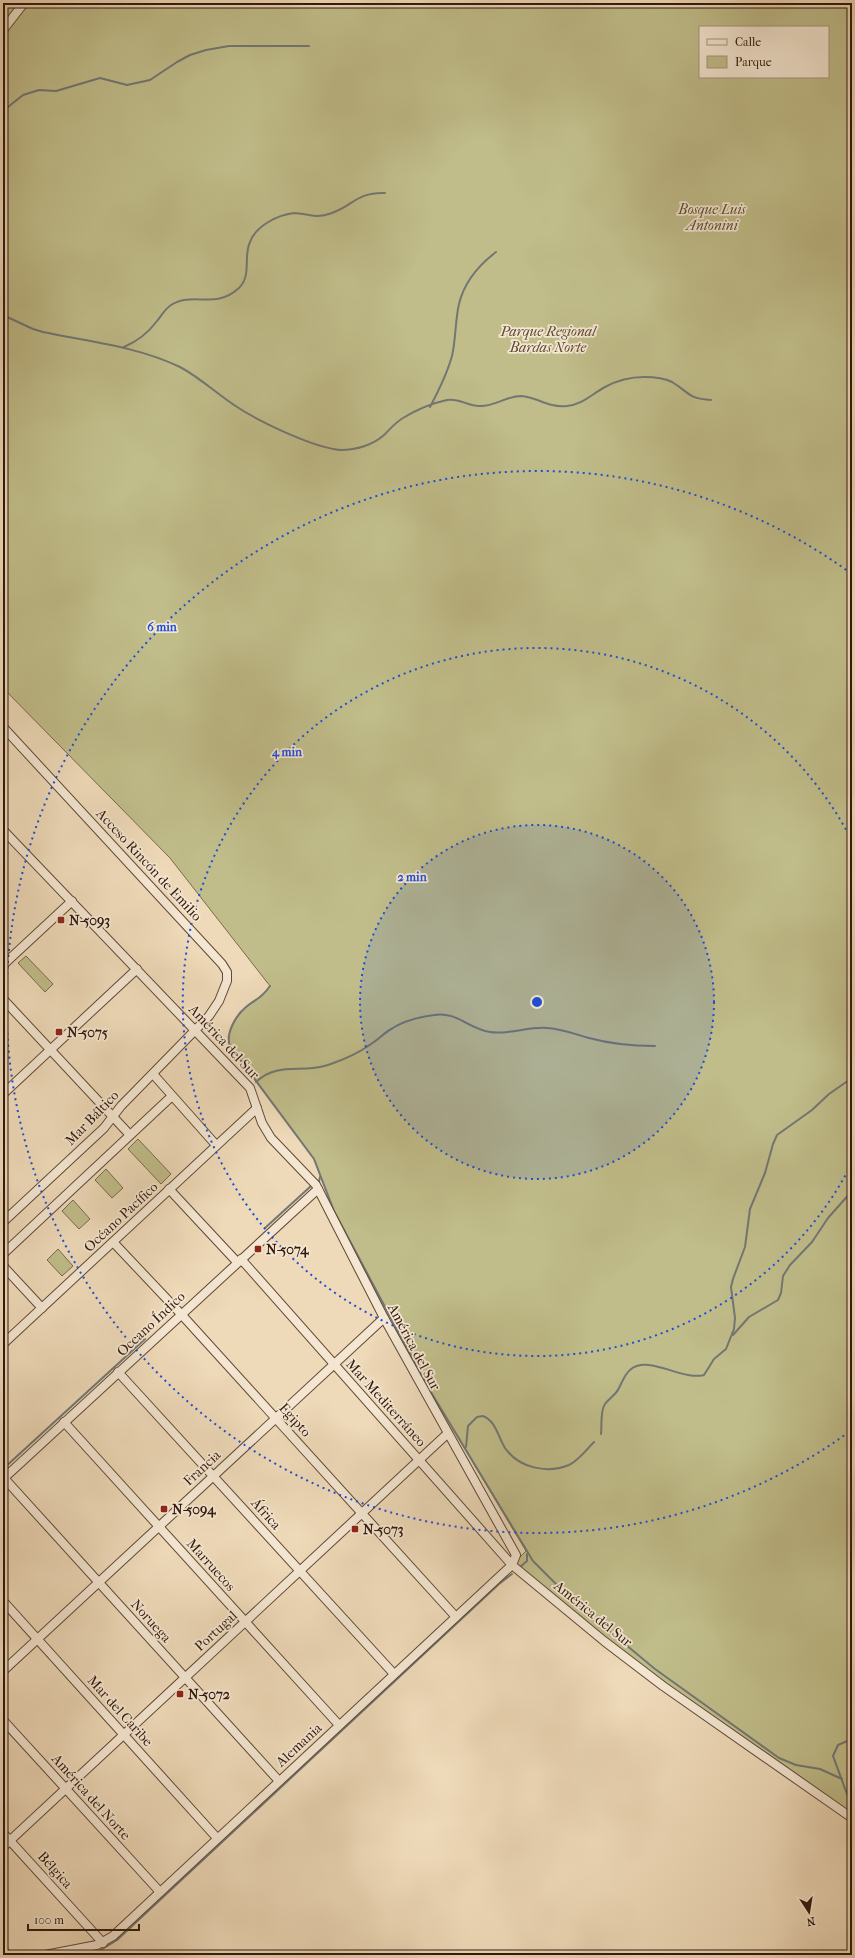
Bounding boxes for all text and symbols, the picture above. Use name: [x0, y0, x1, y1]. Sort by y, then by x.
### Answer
legend: [699, 26, 829, 78]
text: Calle: [735, 35, 761, 49]
text: Parque: [735, 55, 772, 69]
park label: Bosque Luis Antonini: [677, 201, 746, 234]
park label: Parque Regional Bardas Norte: [499, 323, 597, 356]
text: 6 min: [147, 620, 178, 634]
text: 4 min: [271, 745, 303, 760]
street label: Acceso Rincón de Emilio: [92, 805, 205, 925]
text: 2 min: [397, 870, 428, 884]
place label: N-5093: [69, 912, 110, 929]
marker: N-5093: [56, 915, 66, 925]
centre of rings: [530, 995, 544, 1009]
street label: América del Sur: [184, 1000, 263, 1083]
place label: N-5075: [67, 1024, 108, 1041]
marker: N-5075: [54, 1027, 64, 1037]
street label: Mar Báltico: [62, 1087, 122, 1149]
street label: Océano Pacífico: [80, 1178, 162, 1256]
place label: N-5074: [266, 1241, 309, 1258]
marker: N-5074: [253, 1244, 263, 1254]
street label: Oceano Índico: [113, 1287, 189, 1360]
street label: América del Sur: [384, 1300, 444, 1393]
street label: Mar Mediterráneo: [342, 1356, 430, 1450]
street label: Egipto: [275, 1399, 315, 1441]
street label: Francia: [180, 1446, 225, 1489]
street label: África: [247, 1493, 286, 1534]
place label: N-5094: [172, 1501, 216, 1518]
marker: N-5094: [159, 1504, 169, 1514]
place label: N-5073: [363, 1521, 404, 1538]
marker: N-5073: [350, 1524, 360, 1534]
street label: Marruecos: [183, 1535, 239, 1595]
street label: América del Sur: [550, 1577, 636, 1651]
street label: Noruega: [127, 1596, 175, 1646]
street label: Portugal: [191, 1607, 241, 1655]
street label: Mar del Caribe: [84, 1672, 156, 1750]
place label: N-5072: [188, 1686, 230, 1703]
marker: N-5072: [175, 1689, 185, 1699]
street label: Alemania: [272, 1719, 326, 1771]
street label: América del Norte: [47, 1750, 134, 1844]
street label: Bélgica: [34, 1848, 76, 1892]
north arrow: [789, 1892, 829, 1932]
scale bar: [28, 1906, 139, 1932]
text: 100 m: [34, 1913, 64, 1927]
text: N: [805, 1914, 816, 1929]

